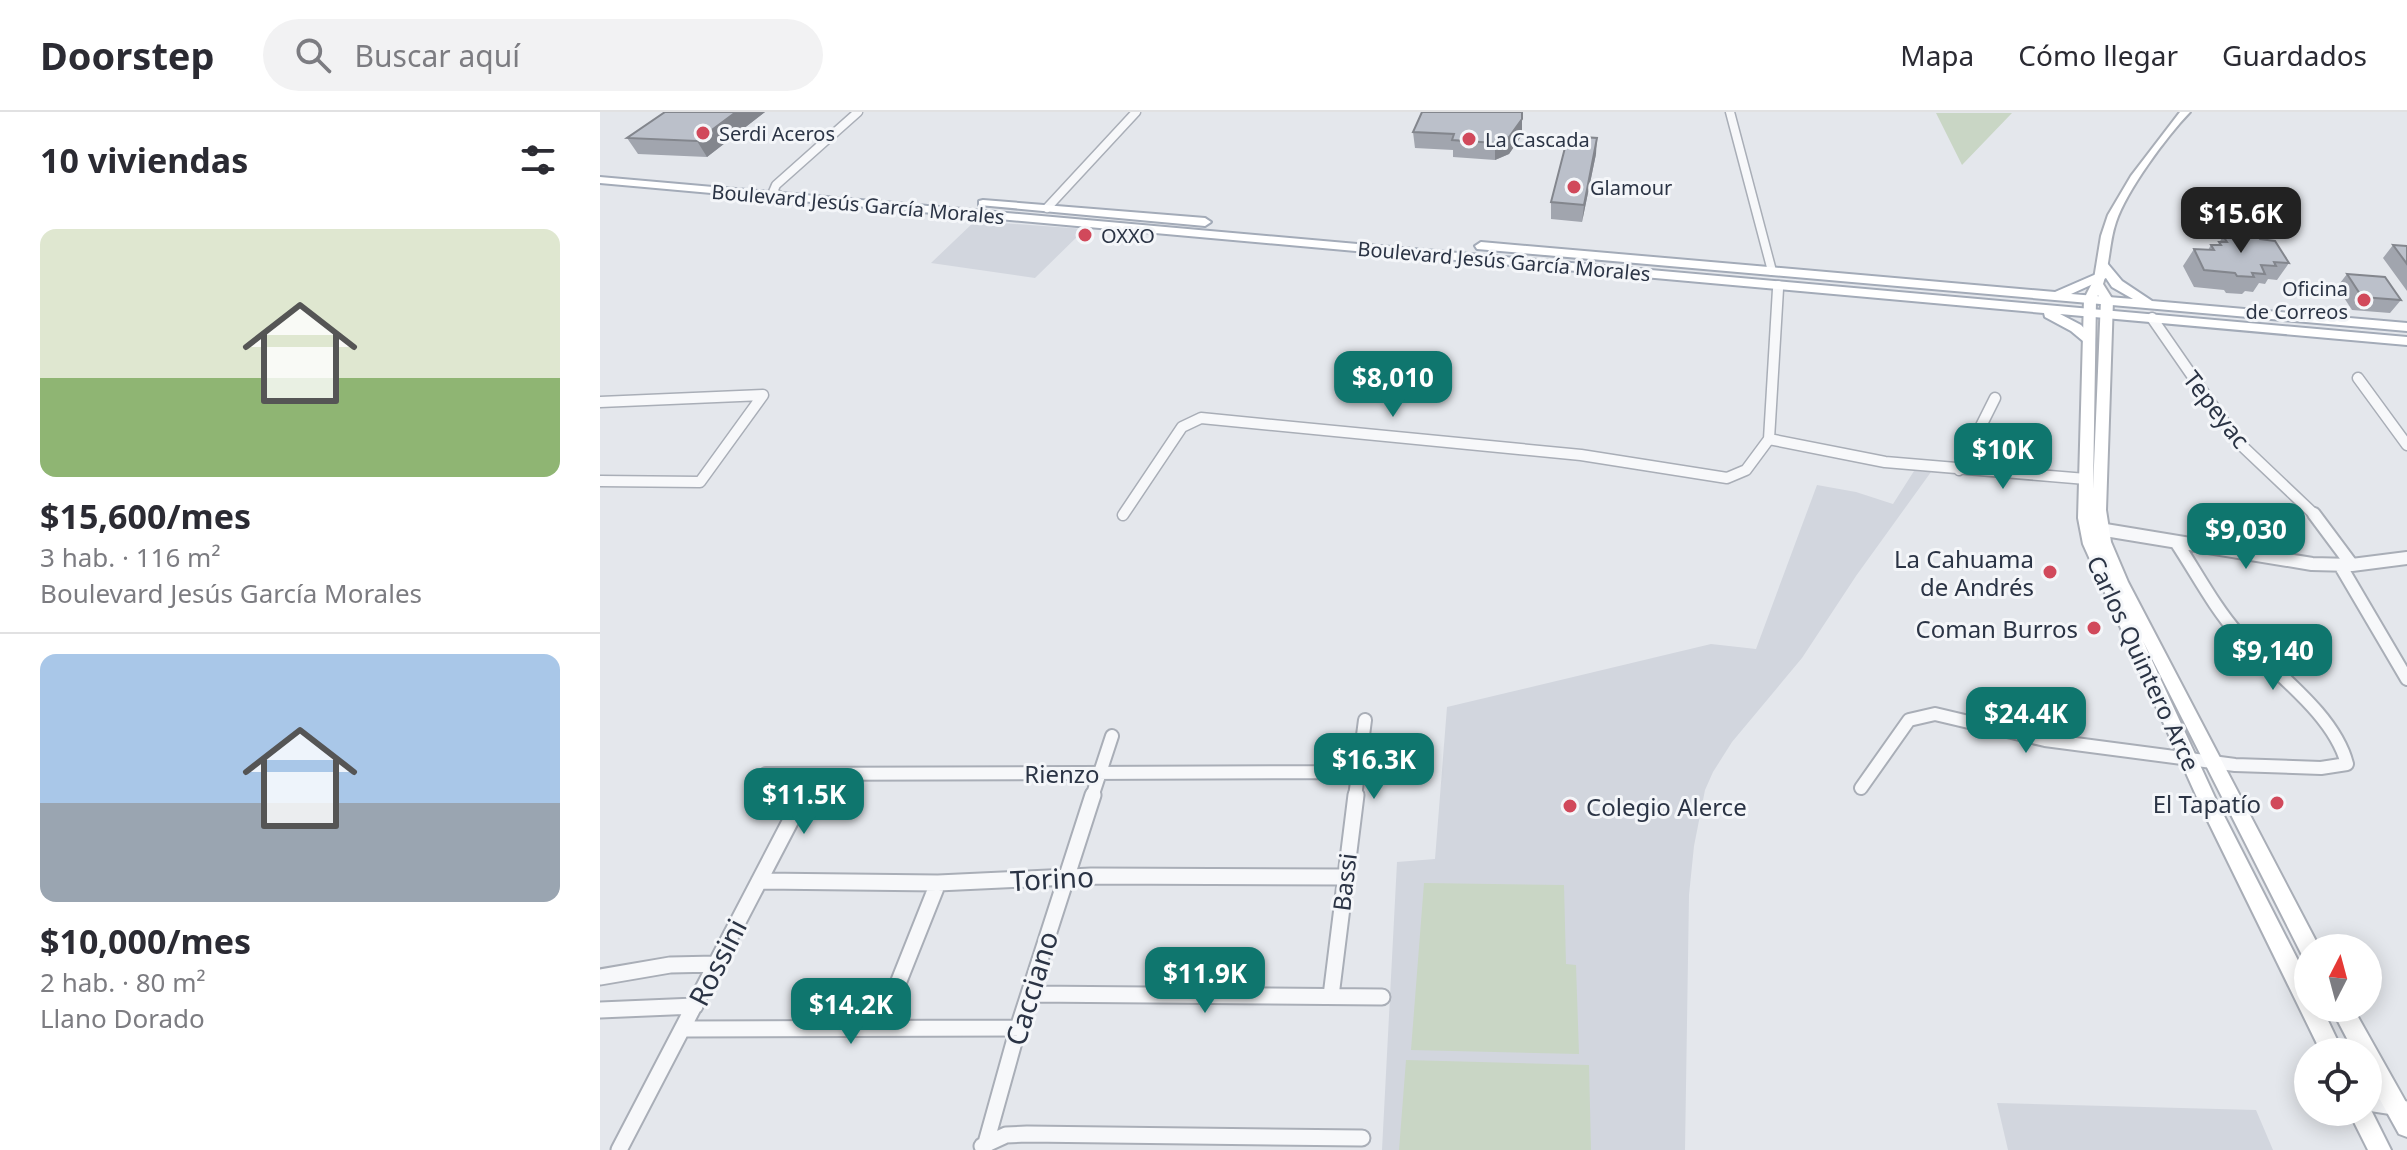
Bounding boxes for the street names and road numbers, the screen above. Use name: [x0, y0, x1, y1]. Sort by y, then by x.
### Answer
street label: Boulevard Jesús García Morales: [710, 178, 1006, 230]
street label: Boulevard Jesús García Morales: [1356, 235, 1652, 287]
street label: Tepeyac: [2176, 363, 2258, 455]
street label: Carlos Quintero Arce: [2080, 550, 2208, 776]
street label: Rienzo: [1024, 757, 1100, 790]
street label: Bassi: [1324, 851, 1364, 913]
street label: Torino: [1009, 857, 1095, 899]
street label: Rossini: [679, 912, 755, 1012]
street label: Cacciano: [996, 926, 1066, 1050]

